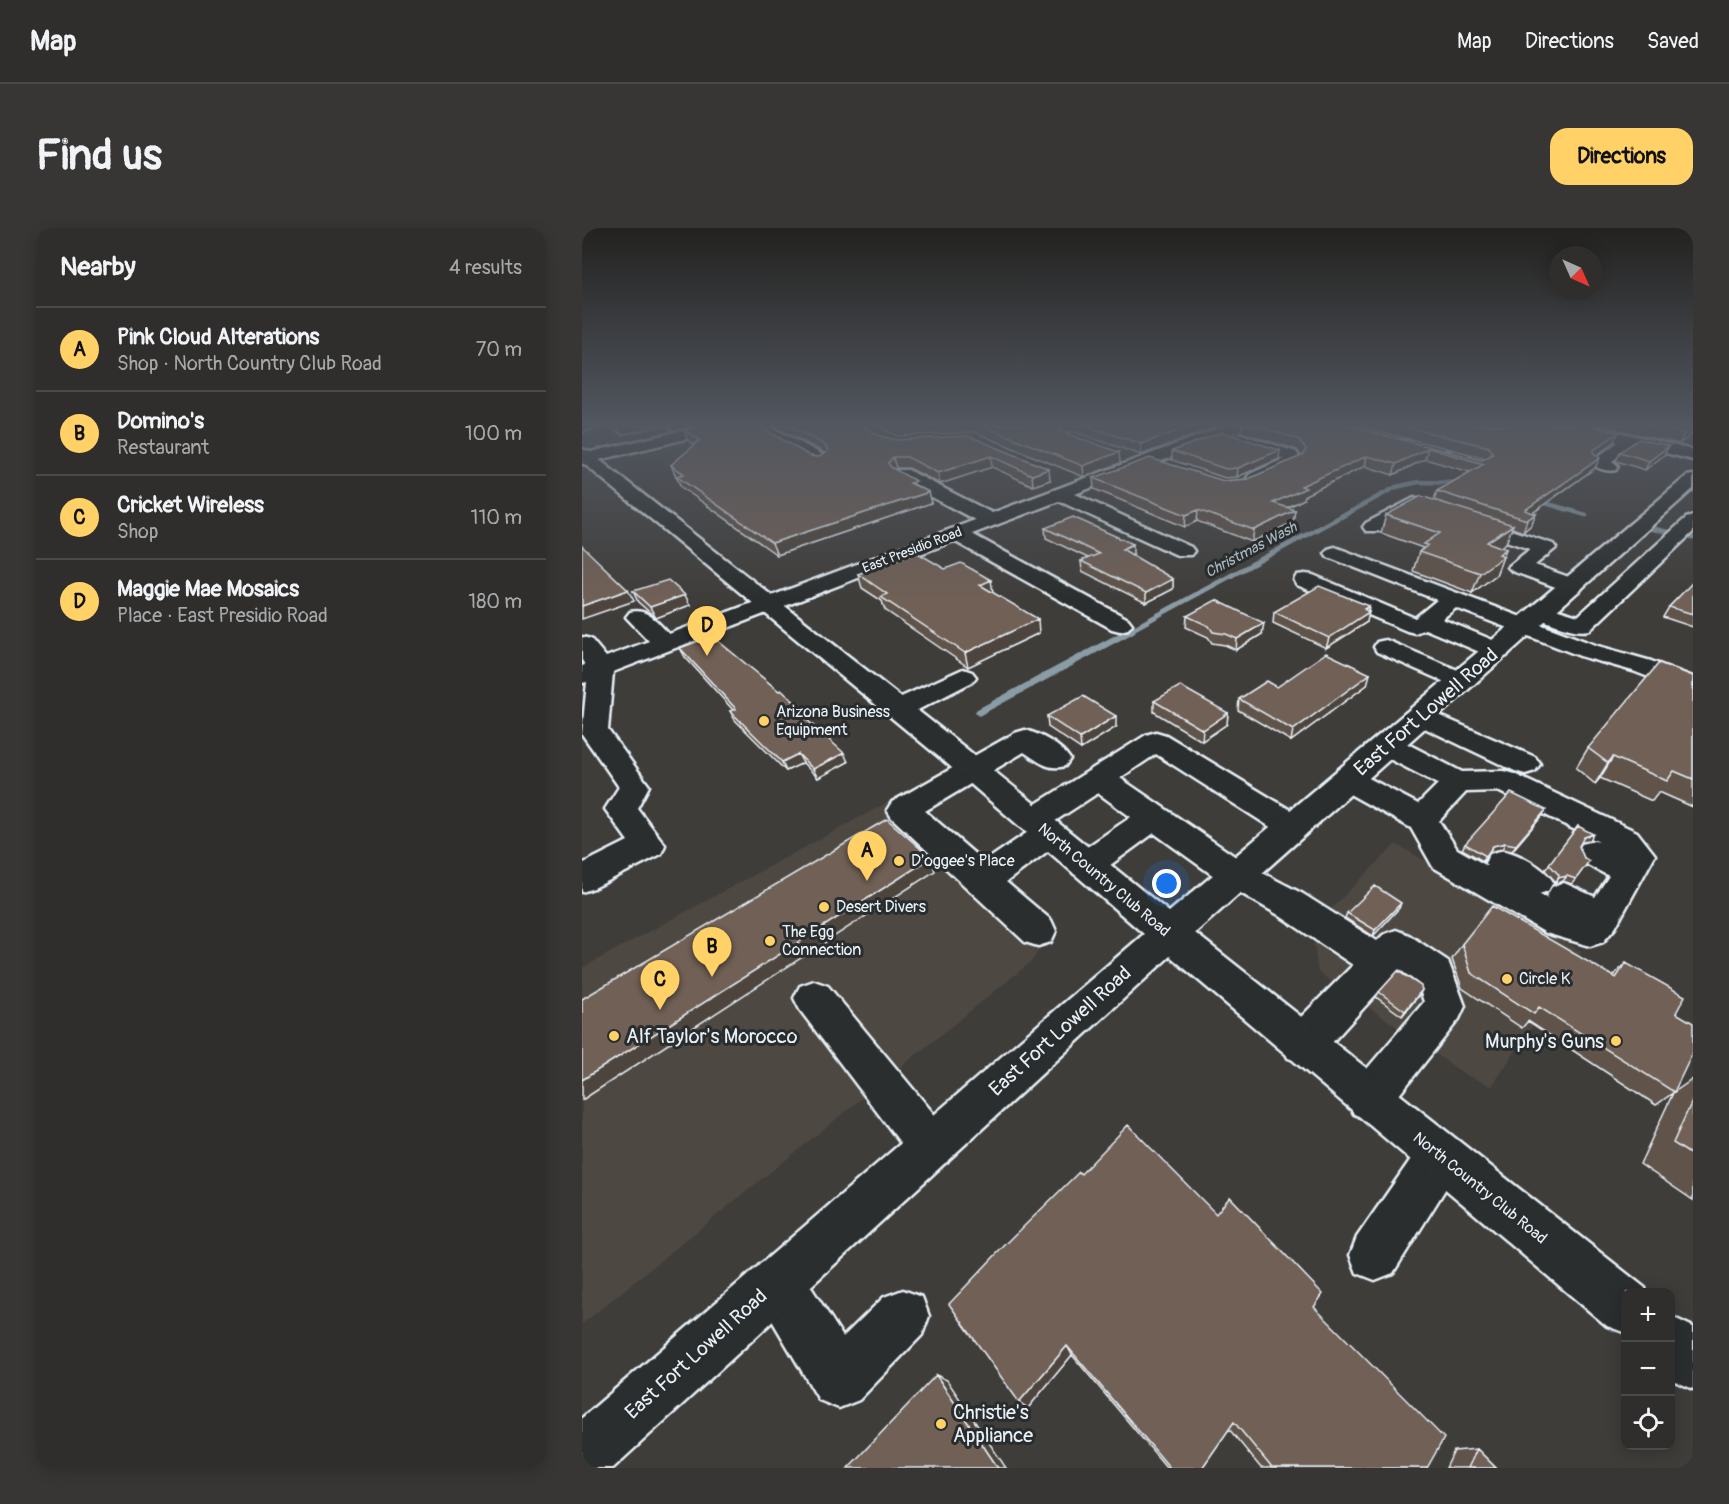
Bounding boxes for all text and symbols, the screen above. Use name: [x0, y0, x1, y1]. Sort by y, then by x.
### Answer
text: Map: [30, 24, 76, 59]
text: Map: [1457, 28, 1492, 55]
text: Directions: [1525, 28, 1614, 55]
text: Saved: [1647, 28, 1699, 55]
button: Directions: [1550, 128, 1693, 185]
text: Find us: [36, 130, 162, 182]
north arrow: [1549, 246, 1603, 300]
text: Nearby: [60, 251, 136, 283]
text: 4 results: [449, 255, 522, 280]
text: Pink Cloud Alterations: [117, 323, 319, 351]
text: A: [73, 337, 86, 362]
text: 70 m: [476, 337, 522, 362]
text: Shop · North Country Club Road: [117, 351, 382, 376]
text: Domino's: [117, 407, 204, 435]
text: B: [74, 421, 85, 446]
text: 100 m: [465, 421, 522, 446]
text: Restaurant: [117, 435, 209, 460]
text: Cricket Wireless: [117, 491, 264, 519]
text: C: [73, 505, 86, 530]
text: 110 m: [471, 505, 522, 530]
water label: Christmas Wash: [1202, 517, 1301, 582]
text: Shop: [117, 519, 158, 544]
street label: East Presidio Road: [860, 523, 964, 577]
text: Maggie Mae Mosaics: [117, 575, 299, 603]
text: D: [73, 589, 86, 614]
text: 180 m: [468, 589, 522, 614]
text: Place · East Presidio Road: [117, 603, 328, 628]
pin: D: [688, 606, 726, 656]
street label: East Fort Lowell Road: [1349, 643, 1503, 781]
place label: Arizona Business Equipment: [776, 702, 890, 740]
marker: Arizona Business Equipment: [757, 714, 771, 728]
street label: North Country Club Road: [1034, 819, 1174, 941]
pin: A: [848, 832, 886, 881]
place label: D'oggee's Place: [911, 851, 1015, 871]
marker: D'oggee's Place: [892, 854, 906, 868]
your location: [1152, 869, 1181, 898]
place label: Desert Divers: [836, 897, 926, 917]
marker: Desert Divers: [817, 900, 831, 914]
place label: The Egg Connection: [782, 922, 861, 960]
pin: B: [692, 928, 732, 977]
marker: The Egg Connection: [763, 934, 777, 948]
pin: C: [640, 960, 680, 1010]
street label: East Fort Lowell Road: [984, 961, 1136, 1101]
place label: Circle K: [1519, 969, 1571, 989]
marker: Circle K: [1500, 972, 1514, 986]
place label: Alf Taylor's Morocco: [626, 1024, 798, 1049]
marker: Alf Taylor's Morocco: [607, 1029, 621, 1043]
place label: Murphy's Guns: [1485, 1029, 1604, 1054]
marker: Murphy's Guns: [1609, 1034, 1623, 1048]
street label: North Country Club Road: [1409, 1128, 1551, 1248]
street label: East Fort Lowell Road: [620, 1284, 772, 1424]
map controls: [1621, 1288, 1675, 1450]
button: +: [1621, 1288, 1675, 1342]
button: −: [1621, 1342, 1675, 1396]
button: locate: [1621, 1396, 1675, 1450]
place label: Christie's Appliance: [953, 1400, 1033, 1448]
marker: Christie's Appliance: [934, 1417, 948, 1431]

